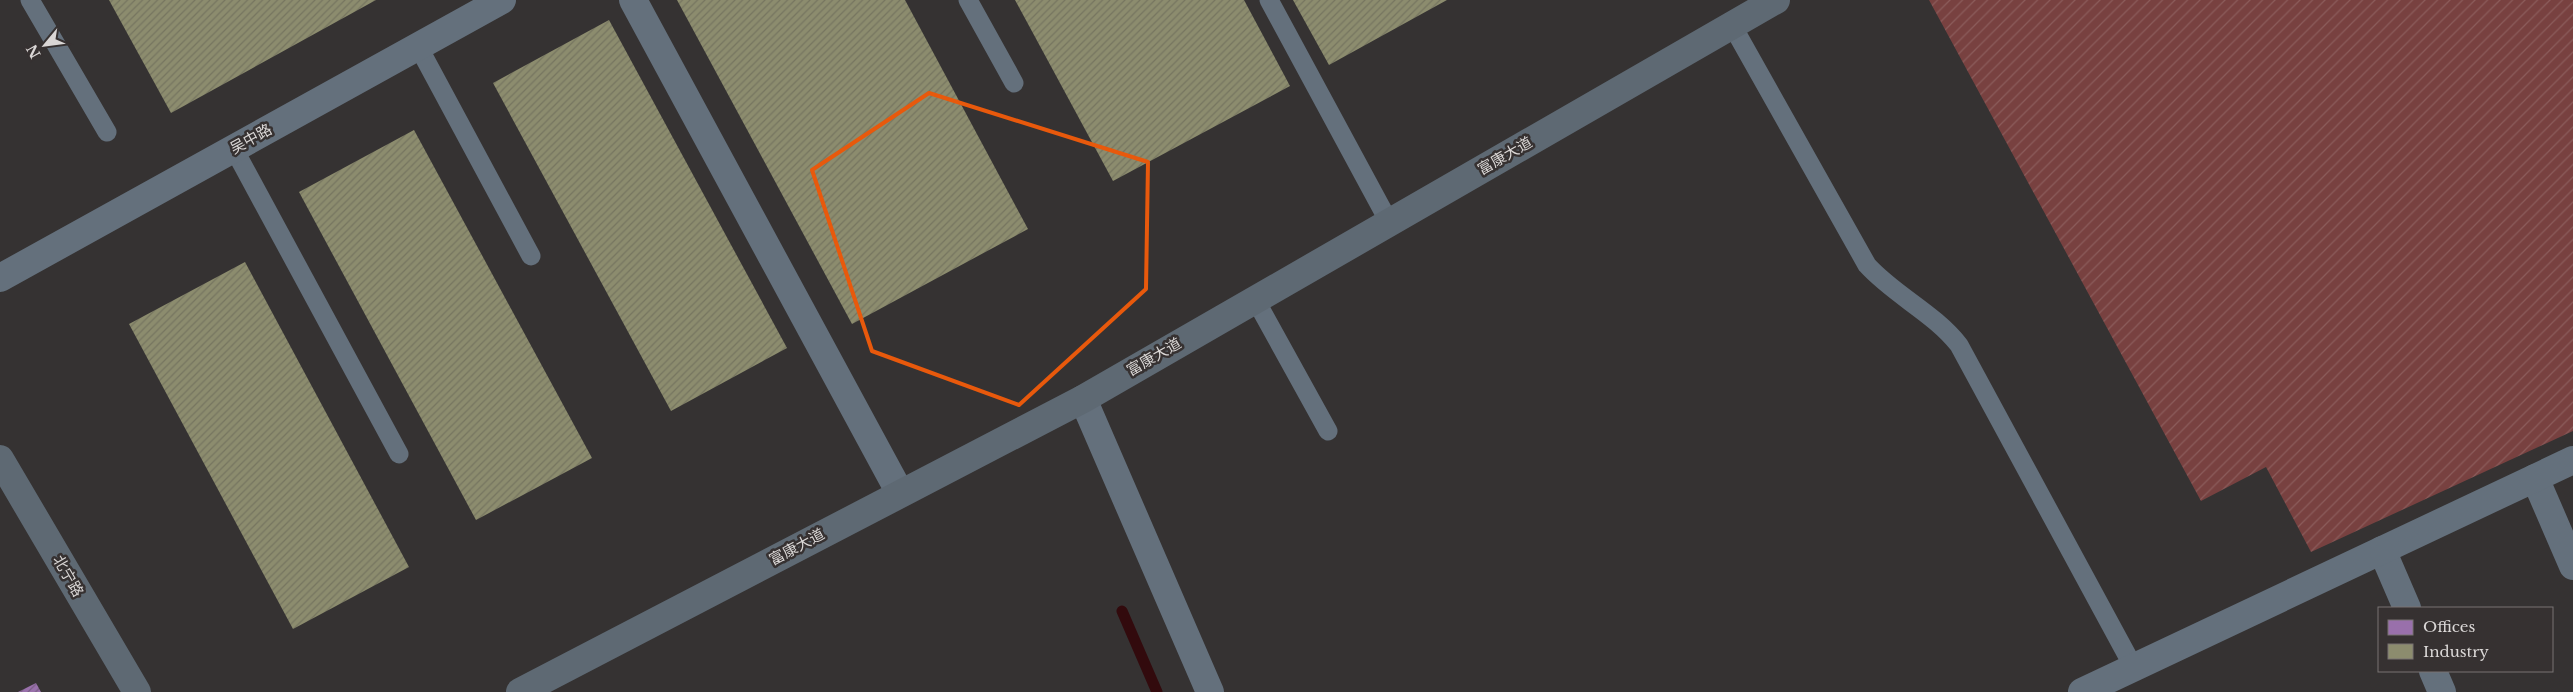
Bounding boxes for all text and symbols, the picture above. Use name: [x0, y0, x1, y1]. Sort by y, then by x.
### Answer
north arrow: [20, 20, 70, 70]
text: N: [23, 41, 45, 61]
street label: 吴中路: [226, 119, 275, 158]
street label: 富康大道: [1474, 132, 1535, 179]
street label: 富康大道: [1123, 333, 1184, 380]
street label: 富康大道: [766, 524, 828, 569]
street label: 北宁路: [49, 552, 88, 600]
legend: [2378, 607, 2553, 672]
text: Offices: [2423, 617, 2475, 636]
text: Industry: [2423, 642, 2489, 661]

